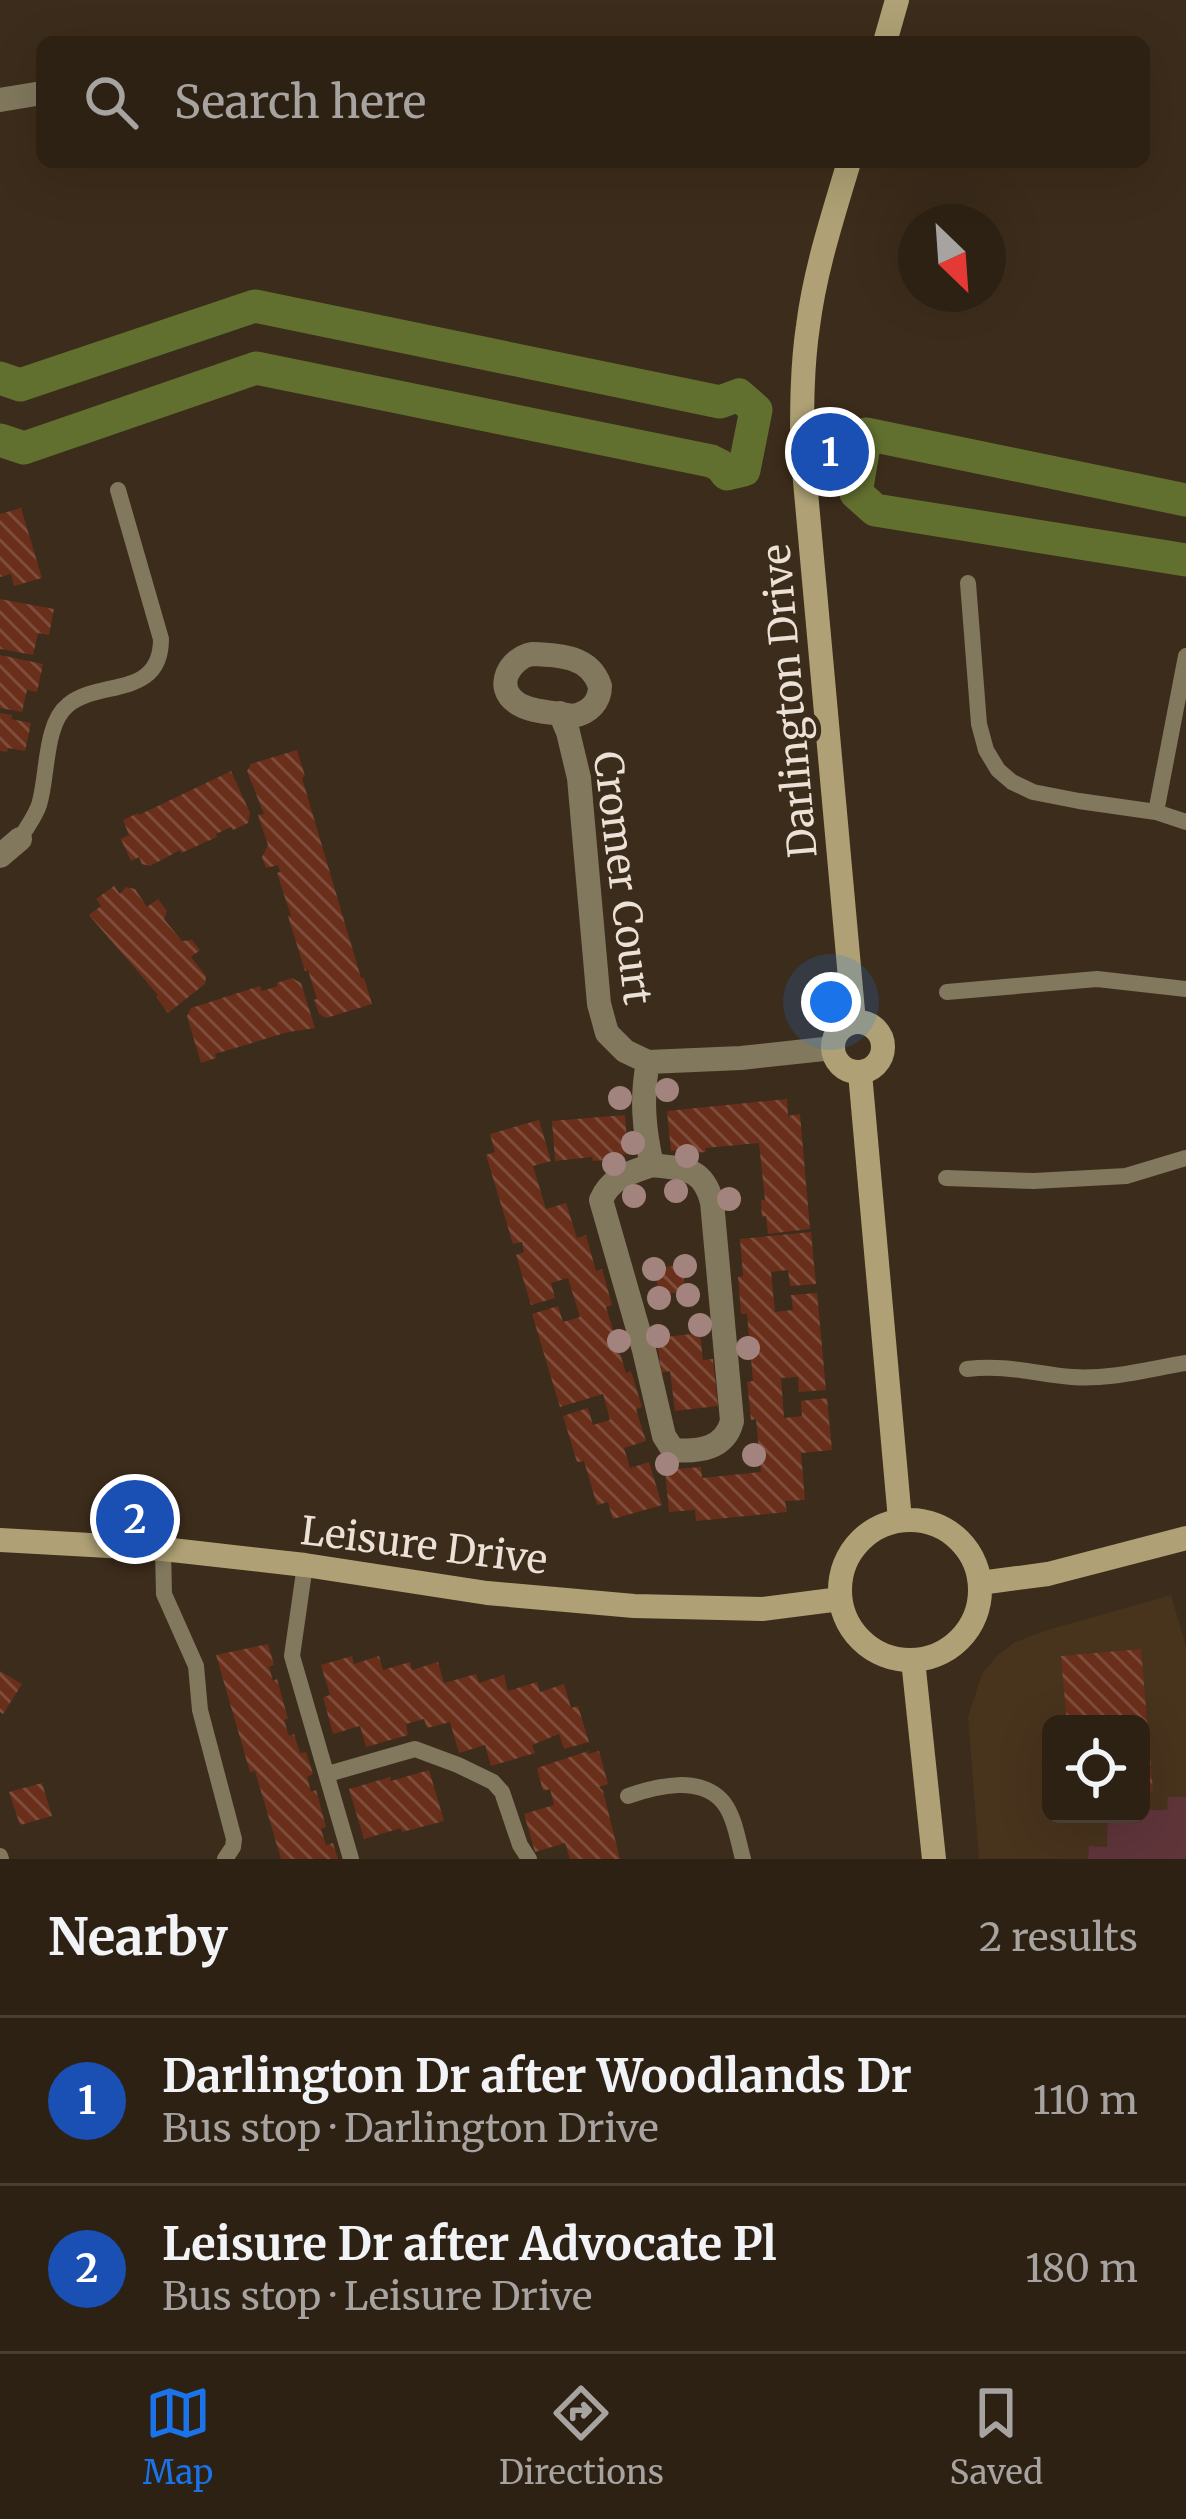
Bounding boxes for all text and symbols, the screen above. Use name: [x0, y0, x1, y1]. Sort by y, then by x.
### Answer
search box: [36, 36, 1150, 168]
icon: search: [78, 69, 144, 135]
text: Search here: [174, 74, 426, 130]
north arrow: [898, 204, 1006, 312]
pin: 1: [791, 407, 869, 497]
street label: Darlington Drive: [751, 542, 828, 860]
street label: Cromer Court: [583, 749, 662, 1007]
your location: [801, 972, 861, 1032]
pin: 2: [96, 1474, 174, 1564]
street label: Leisure Drive: [298, 1506, 550, 1585]
map controls: [1042, 1715, 1150, 1823]
button: locate: [1042, 1715, 1150, 1823]
text: Nearby: [48, 1905, 228, 1969]
text: 2 results: [979, 1913, 1138, 1962]
text: Darlington Dr after Woodlands Dr: [162, 2048, 912, 2104]
text: 1: [78, 2076, 96, 2125]
text: 110 m: [1033, 2076, 1138, 2125]
text: Bus stop · Darlington Drive: [162, 2104, 659, 2153]
text: Leisure Dr after Advocate Pl: [162, 2216, 777, 2272]
text: 2: [76, 2244, 98, 2293]
text: 180 m: [1025, 2244, 1138, 2293]
text: Bus stop · Leisure Drive: [162, 2272, 592, 2321]
tab: Map: [143, 2380, 213, 2493]
tab: Directions: [499, 2380, 664, 2493]
tab: Saved: [950, 2380, 1043, 2493]

